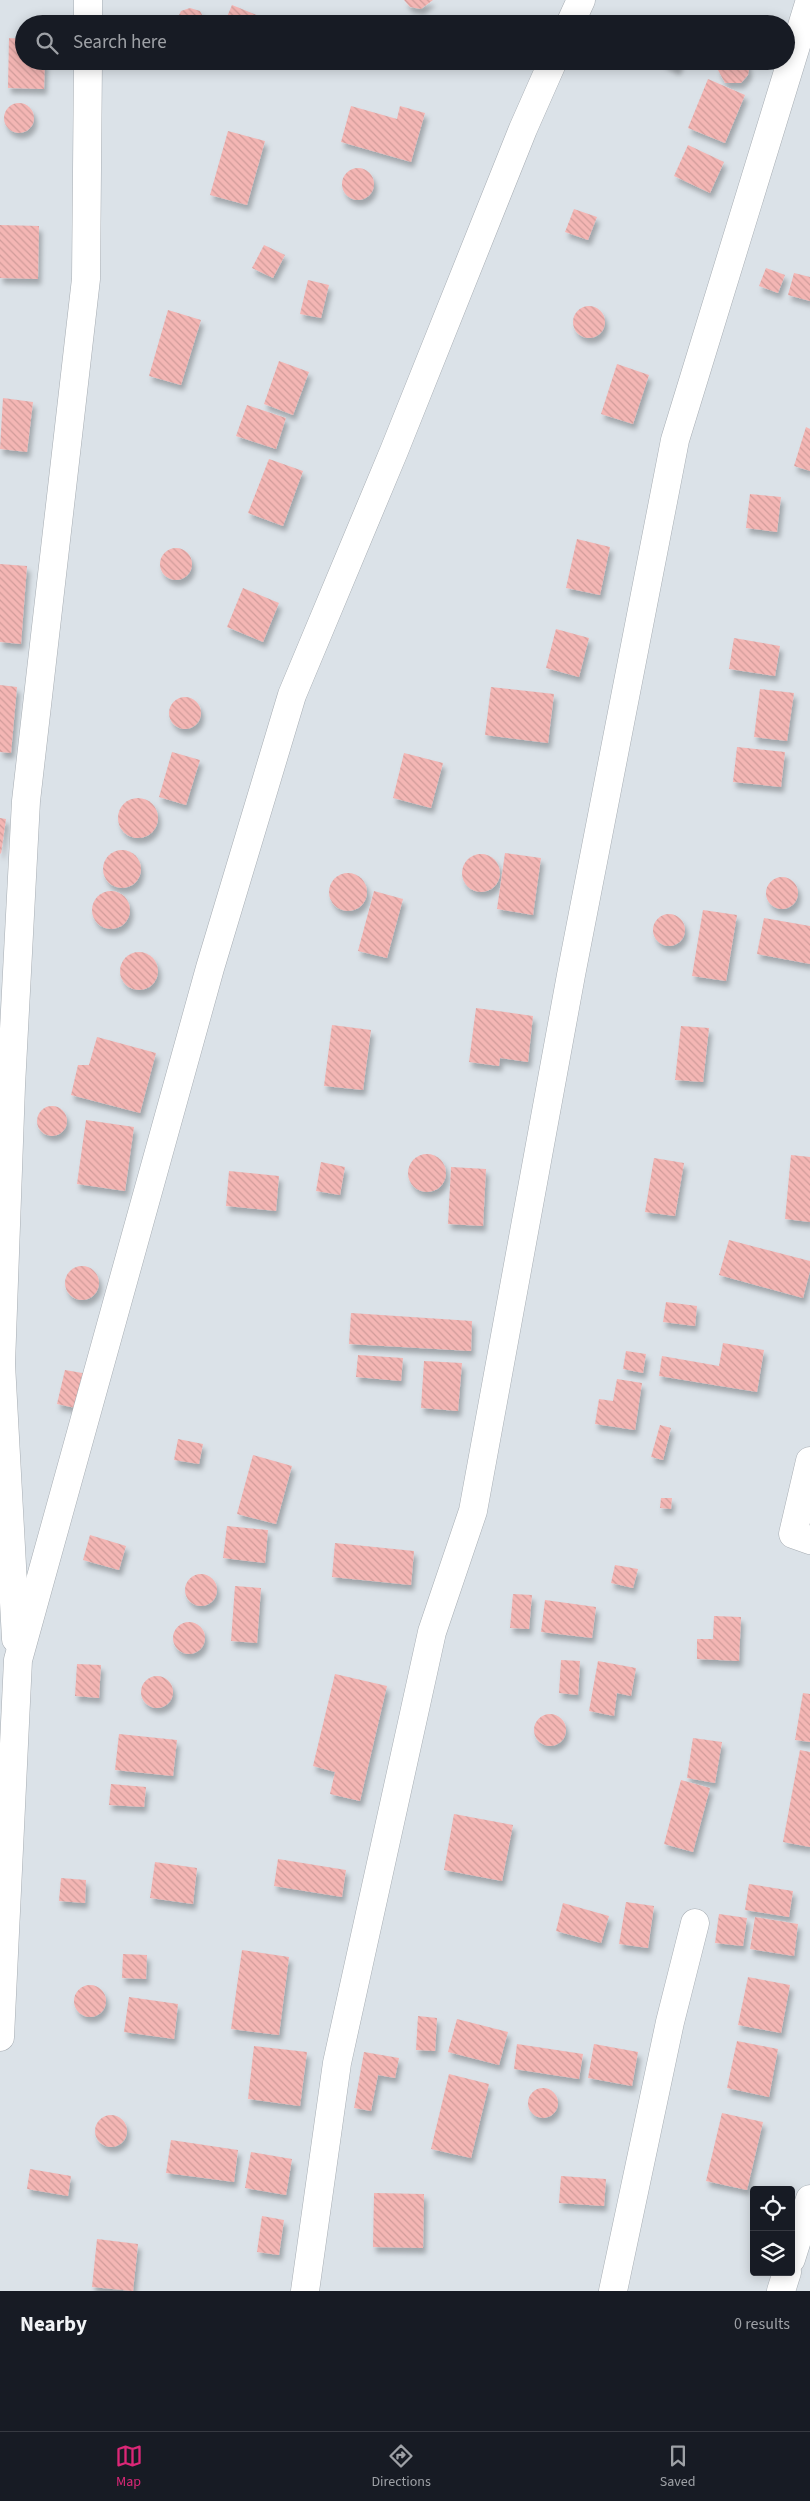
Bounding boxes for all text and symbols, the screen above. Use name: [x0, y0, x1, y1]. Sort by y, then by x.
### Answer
search box: [15, 15, 795, 70]
icon: search: [33, 29, 61, 57]
text: Search here: [73, 29, 167, 56]
map controls: [750, 2186, 795, 2276]
button: locate: [750, 2186, 795, 2231]
button: layers: [750, 2231, 795, 2276]
text: Nearby: [20, 2309, 87, 2339]
text: 0 results: [734, 2313, 790, 2335]
tab: Map: [115, 2442, 143, 2492]
tab: Directions: [372, 2442, 431, 2492]
tab: Saved: [660, 2442, 695, 2492]

